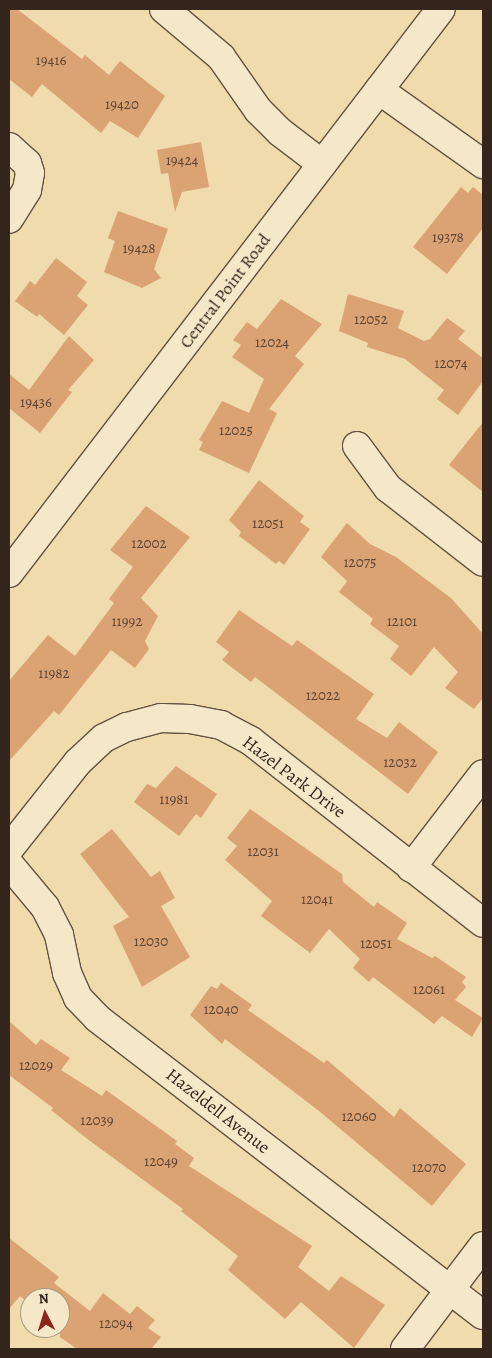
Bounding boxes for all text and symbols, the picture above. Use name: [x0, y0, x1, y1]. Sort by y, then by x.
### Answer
house number: 19416: [36, 52, 66, 70]
house number: 19420: [105, 96, 139, 114]
house number: 19424: [166, 152, 198, 170]
street label: Central Point Road: [175, 229, 275, 353]
house number: 19378: [432, 229, 464, 247]
house number: 19428: [122, 240, 156, 258]
house number: 12052: [354, 311, 388, 329]
house number: 12024: [255, 334, 289, 352]
house number: 12074: [434, 355, 468, 373]
house number: 19436: [20, 394, 52, 412]
house number: 12025: [219, 422, 253, 440]
house number: 12051: [252, 515, 284, 533]
house number: 12002: [131, 535, 167, 553]
house number: 12075: [344, 554, 376, 572]
house number: 11992: [111, 613, 143, 631]
house number: 12101: [387, 613, 417, 631]
house number: 11982: [38, 665, 70, 683]
house number: 12022: [306, 687, 340, 705]
street label: Hazel Park Drive: [238, 731, 350, 823]
house number: 12032: [383, 754, 417, 772]
house number: 11981: [159, 791, 189, 809]
house number: 12031: [247, 843, 279, 861]
house number: 12041: [301, 891, 333, 909]
house number: 12030: [134, 933, 168, 951]
house number: 12051: [360, 935, 392, 953]
house number: 12061: [413, 981, 445, 999]
house number: 12040: [203, 1001, 239, 1019]
house number: 12029: [19, 1057, 53, 1075]
street label: Hazeldell Avenue: [162, 1064, 274, 1158]
house number: 12060: [341, 1108, 377, 1126]
house number: 12039: [80, 1112, 114, 1130]
house number: 12049: [144, 1153, 178, 1171]
house number: 12070: [412, 1159, 446, 1177]
north arrow: [20, 1288, 70, 1338]
text: N: [38, 1289, 50, 1308]
house number: 12094: [99, 1315, 133, 1333]

